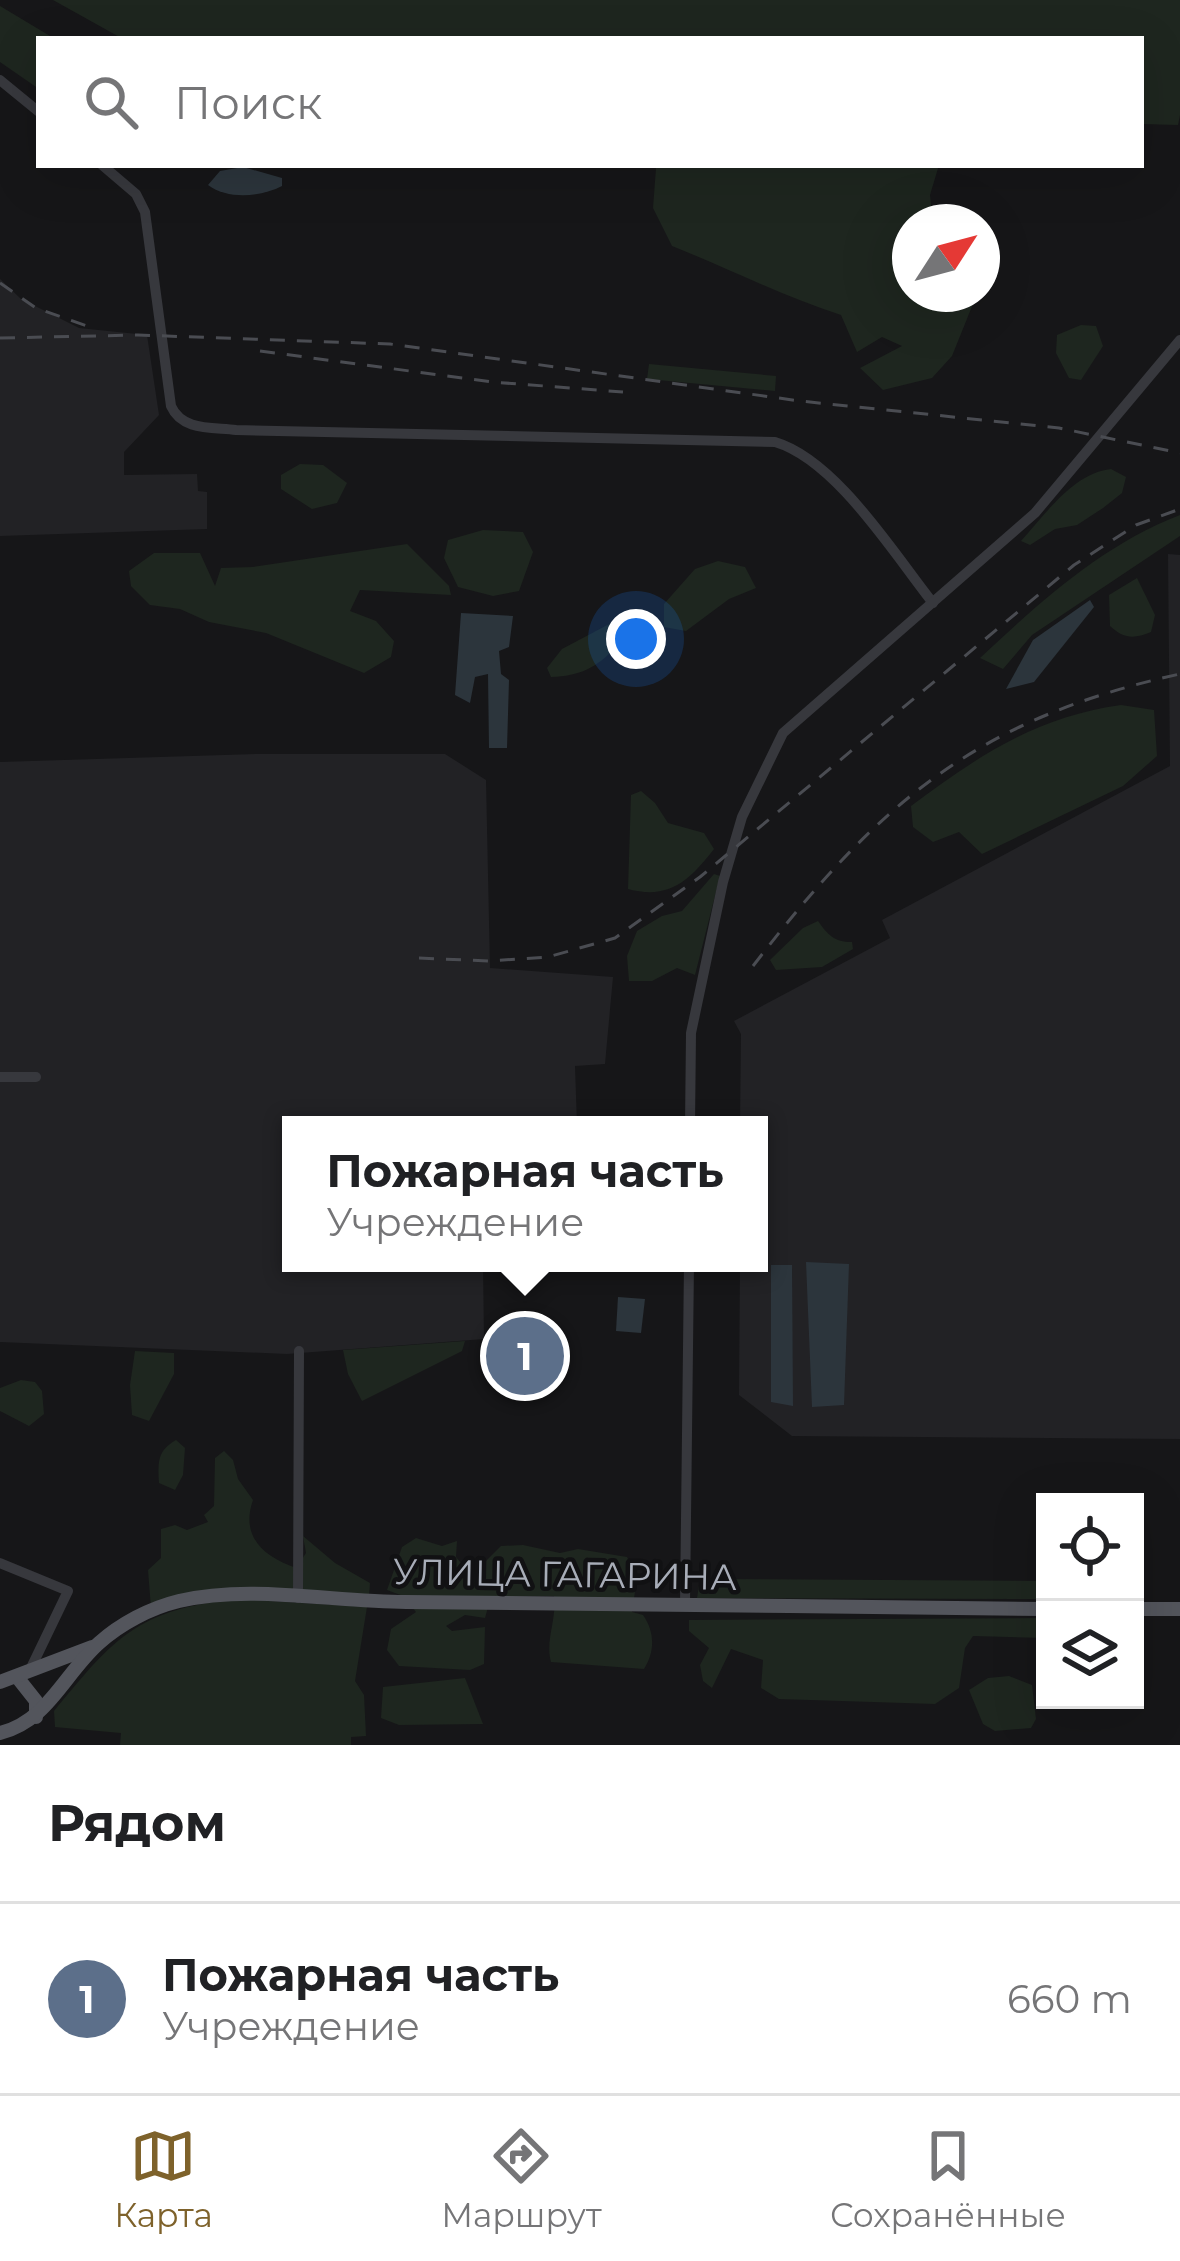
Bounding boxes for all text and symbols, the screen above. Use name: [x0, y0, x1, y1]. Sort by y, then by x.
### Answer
search box: [36, 36, 1144, 168]
icon: search: [78, 69, 144, 135]
text: Поиск: [174, 75, 322, 130]
north arrow: [892, 204, 1000, 312]
your location: [606, 609, 666, 669]
popup: [282, 1116, 768, 1272]
text: Пожарная часть: [326, 1143, 724, 1198]
text: Учреждение: [326, 1198, 584, 1246]
pin: 1: [486, 1311, 564, 1401]
map controls: [1036, 1493, 1144, 1709]
button: locate: [1036, 1493, 1144, 1601]
street label: УЛИЦА ГАГАРИНА: [393, 1549, 738, 1599]
button: layers: [1036, 1601, 1144, 1709]
text: Рядом: [48, 1792, 226, 1854]
text: Пожарная часть: [162, 1947, 559, 2002]
text: 1: [79, 1975, 95, 2023]
text: 660 m: [1007, 1975, 1132, 2023]
text: Учреждение: [162, 2002, 420, 2050]
tab: Карта: [114, 2123, 213, 2235]
tab: Маршрут: [441, 2123, 602, 2235]
tab: Сохранённые: [830, 2123, 1066, 2235]

